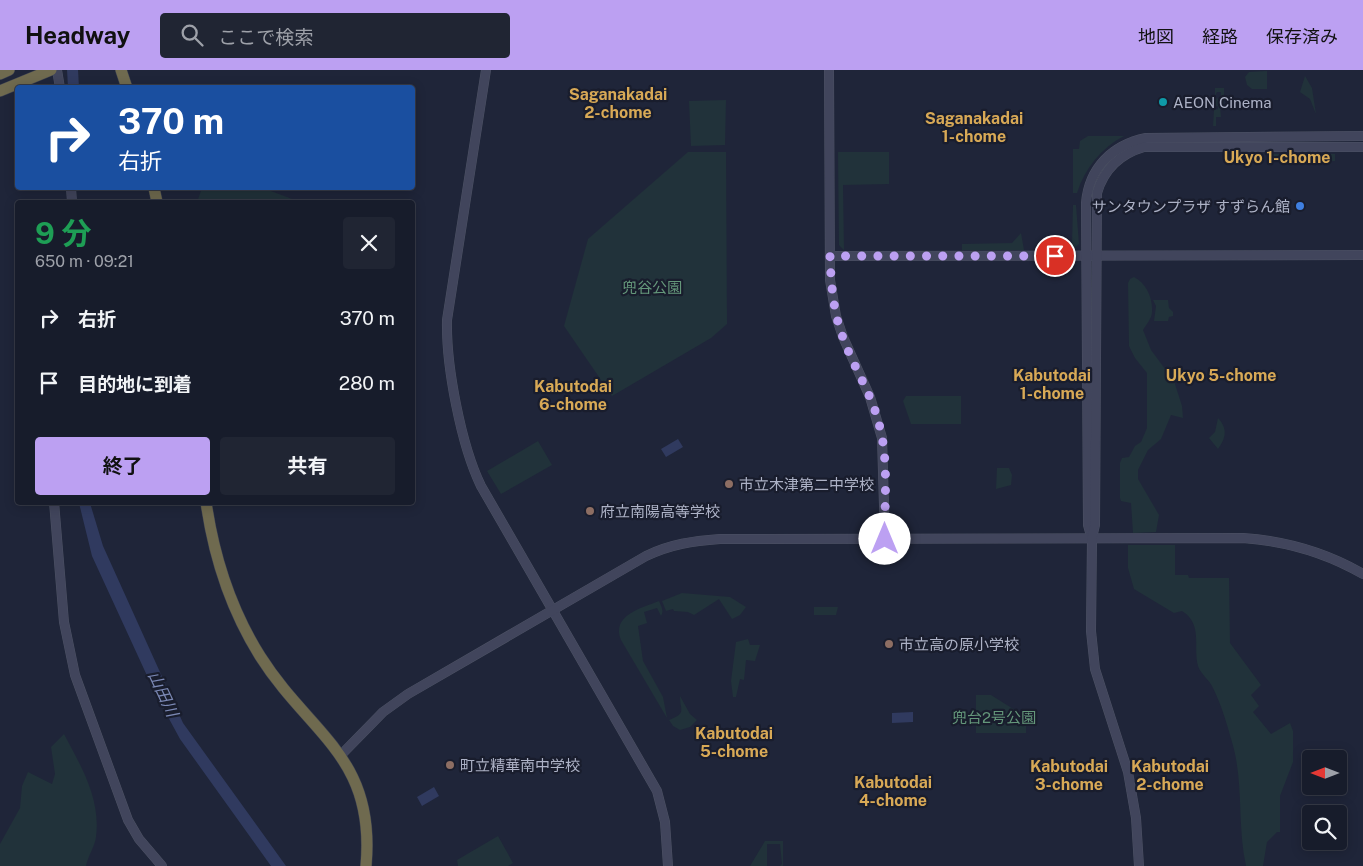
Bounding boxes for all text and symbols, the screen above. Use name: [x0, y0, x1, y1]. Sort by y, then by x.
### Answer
search box: [160, 13, 510, 58]
text: Headway: [25, 21, 130, 49]
icon: search: [178, 21, 206, 49]
text: ここで検索: [218, 26, 313, 48]
text: 地図: [1138, 26, 1174, 47]
text: 経路: [1202, 26, 1238, 47]
text: 保存済み: [1266, 26, 1338, 47]
district label: Saganakadai 2-chome: [569, 85, 667, 122]
place label: AEON Cinema: [1173, 94, 1271, 111]
marker: AEON Cinema: [1157, 96, 1169, 108]
text: 370 m: [118, 101, 224, 142]
icon: right: [35, 105, 100, 170]
district label: Saganakadai 1-chome: [925, 109, 1023, 146]
text: 右折: [118, 148, 162, 174]
district label: Ukyo 1-chome: [1224, 148, 1330, 167]
place label: サンタウンプラザ すずらん館: [1092, 198, 1290, 215]
marker: サンタウンプラザ すずらん館: [1294, 200, 1306, 212]
text: 9 分: [35, 215, 92, 251]
button: close: [343, 217, 395, 269]
pin: [1034, 235, 1076, 277]
icon: arrive: [1041, 242, 1069, 270]
text: 650 m · 09:21: [35, 252, 134, 271]
park label: 兜谷公園: [622, 279, 682, 296]
icon: right: [35, 304, 63, 332]
text: 370 m: [340, 307, 395, 329]
text: 右折: [78, 308, 116, 330]
district label: Kabutodai 1-chome: [1013, 366, 1091, 403]
district label: Ukyo 5-chome: [1166, 366, 1276, 385]
icon: arrive: [35, 369, 63, 397]
text: 280 m: [339, 372, 395, 394]
text: 目的地に到着: [78, 373, 192, 395]
district label: Kabutodai 6-chome: [534, 377, 612, 414]
button: 終了: [35, 437, 210, 495]
button: 共有: [220, 437, 395, 495]
place label: 市立木津第二中学校: [739, 476, 874, 493]
marker: 市立木津第二中学校: [723, 478, 735, 490]
place label: 府立南陽高等学校: [600, 503, 720, 520]
marker: 府立南陽高等学校: [584, 505, 596, 517]
position arrow: [858, 512, 910, 564]
place label: 市立高の原小学校: [899, 636, 1019, 653]
marker: 市立高の原小学校: [883, 638, 895, 650]
water label: 山田川: [144, 668, 183, 722]
park label: 兜台2号公園: [952, 709, 1036, 726]
district label: Kabutodai 5-chome: [695, 724, 773, 761]
north arrow: [1302, 750, 1348, 795]
map controls: [1302, 750, 1347, 850]
place label: 町立精華南中学校: [460, 757, 580, 774]
district label: Kabutodai 3-chome: [1030, 757, 1108, 794]
district label: Kabutodai 2-chome: [1131, 757, 1209, 794]
marker: 町立精華南中学校: [444, 759, 456, 771]
district label: Kabutodai 4-chome: [854, 773, 932, 810]
button: search: [1302, 805, 1347, 850]

